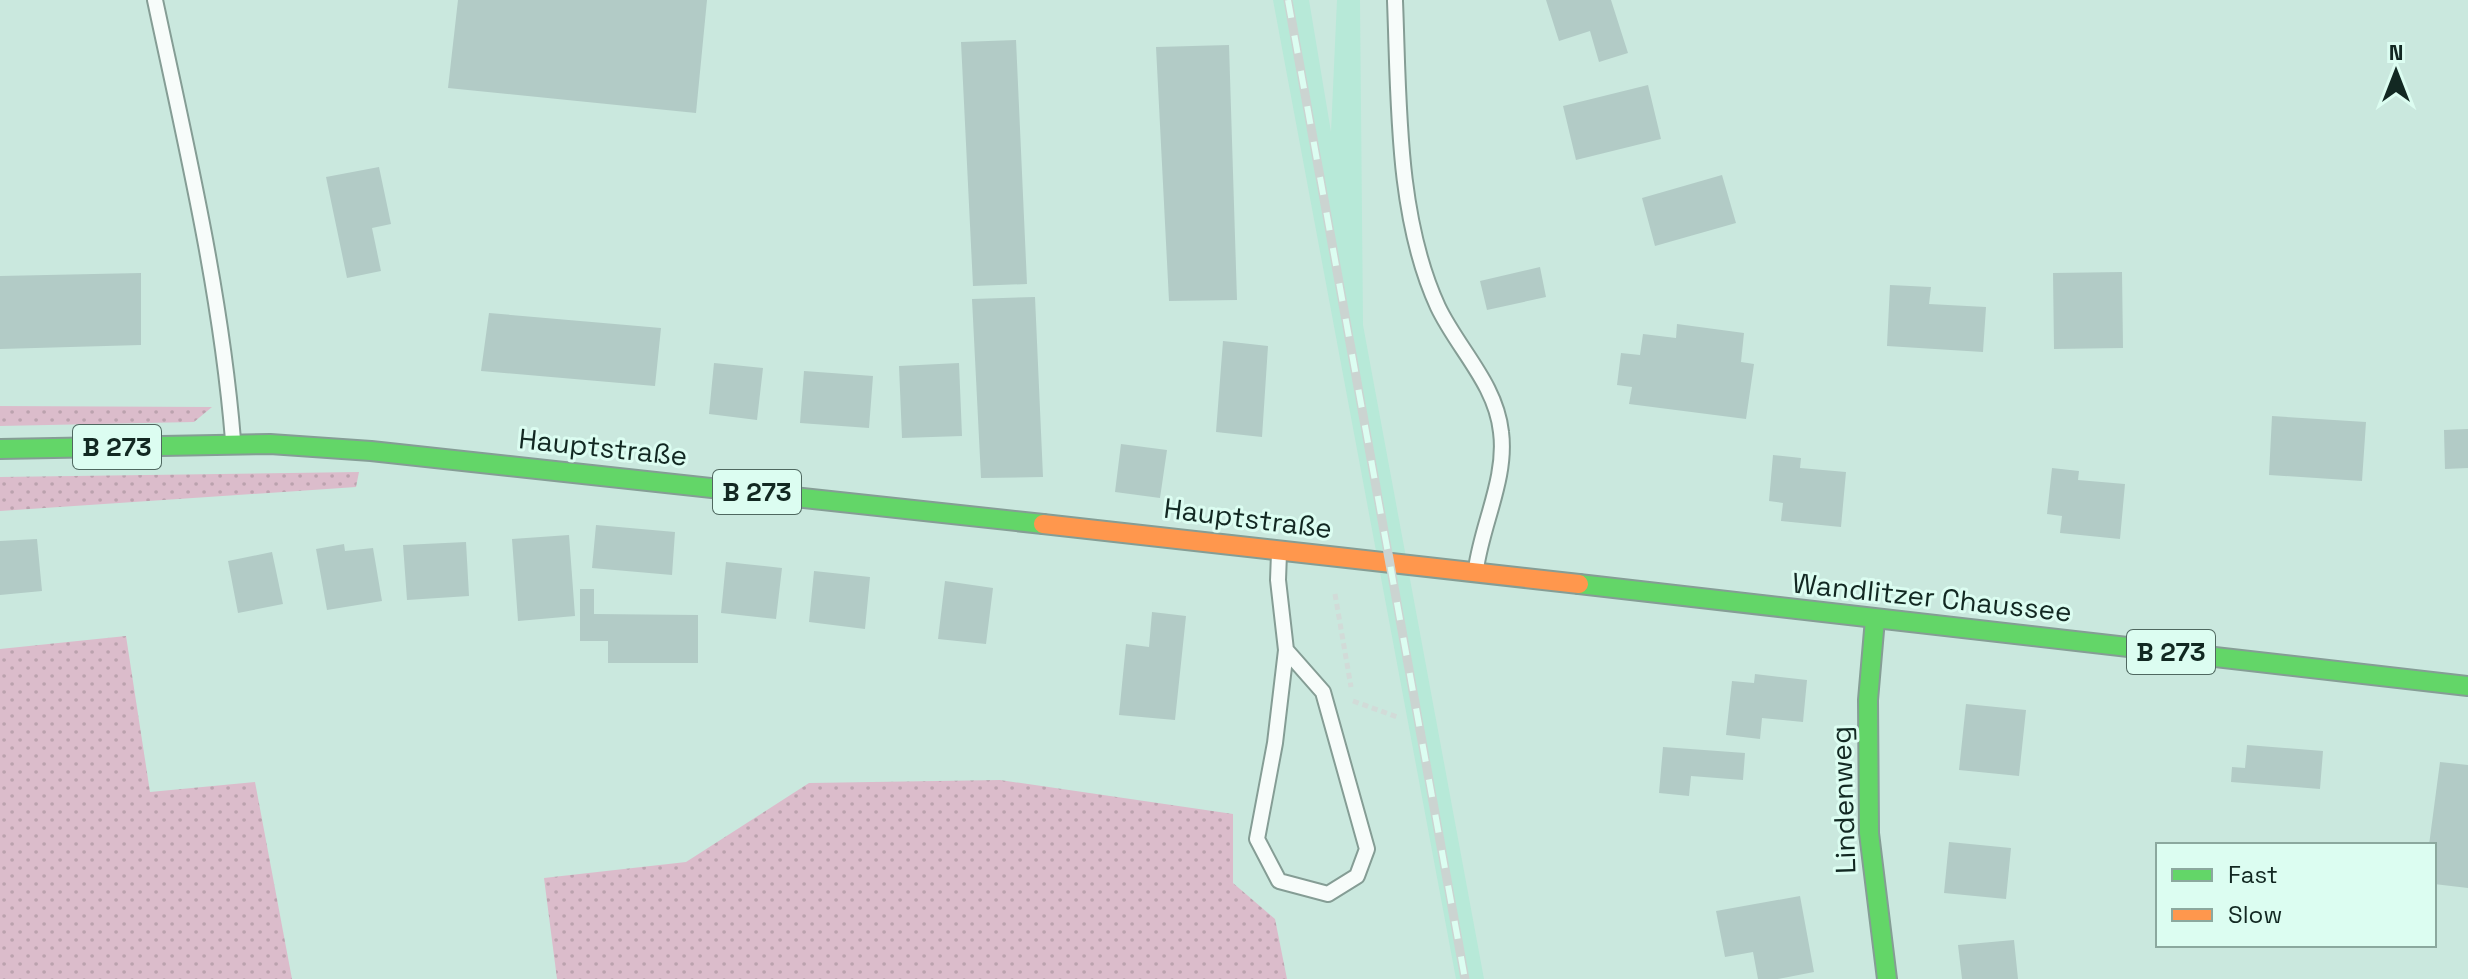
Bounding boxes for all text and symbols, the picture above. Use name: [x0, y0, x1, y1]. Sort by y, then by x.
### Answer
north arrow: [2356, 32, 2436, 112]
text: N: [2389, 38, 2403, 66]
street label: Hauptstraße: [517, 420, 689, 474]
road number: B 273: [73, 425, 161, 469]
road number: B 273: [713, 470, 801, 514]
street label: Hauptstraße: [1162, 490, 1334, 546]
street label: Wandlitzer Chaussee: [1790, 564, 2074, 630]
road number: B 273: [2127, 630, 2215, 674]
street label: Lindenweg: [1822, 726, 1864, 874]
legend: [2156, 843, 2436, 947]
text: Fast: [2228, 859, 2278, 890]
text: Slow: [2228, 899, 2282, 930]

